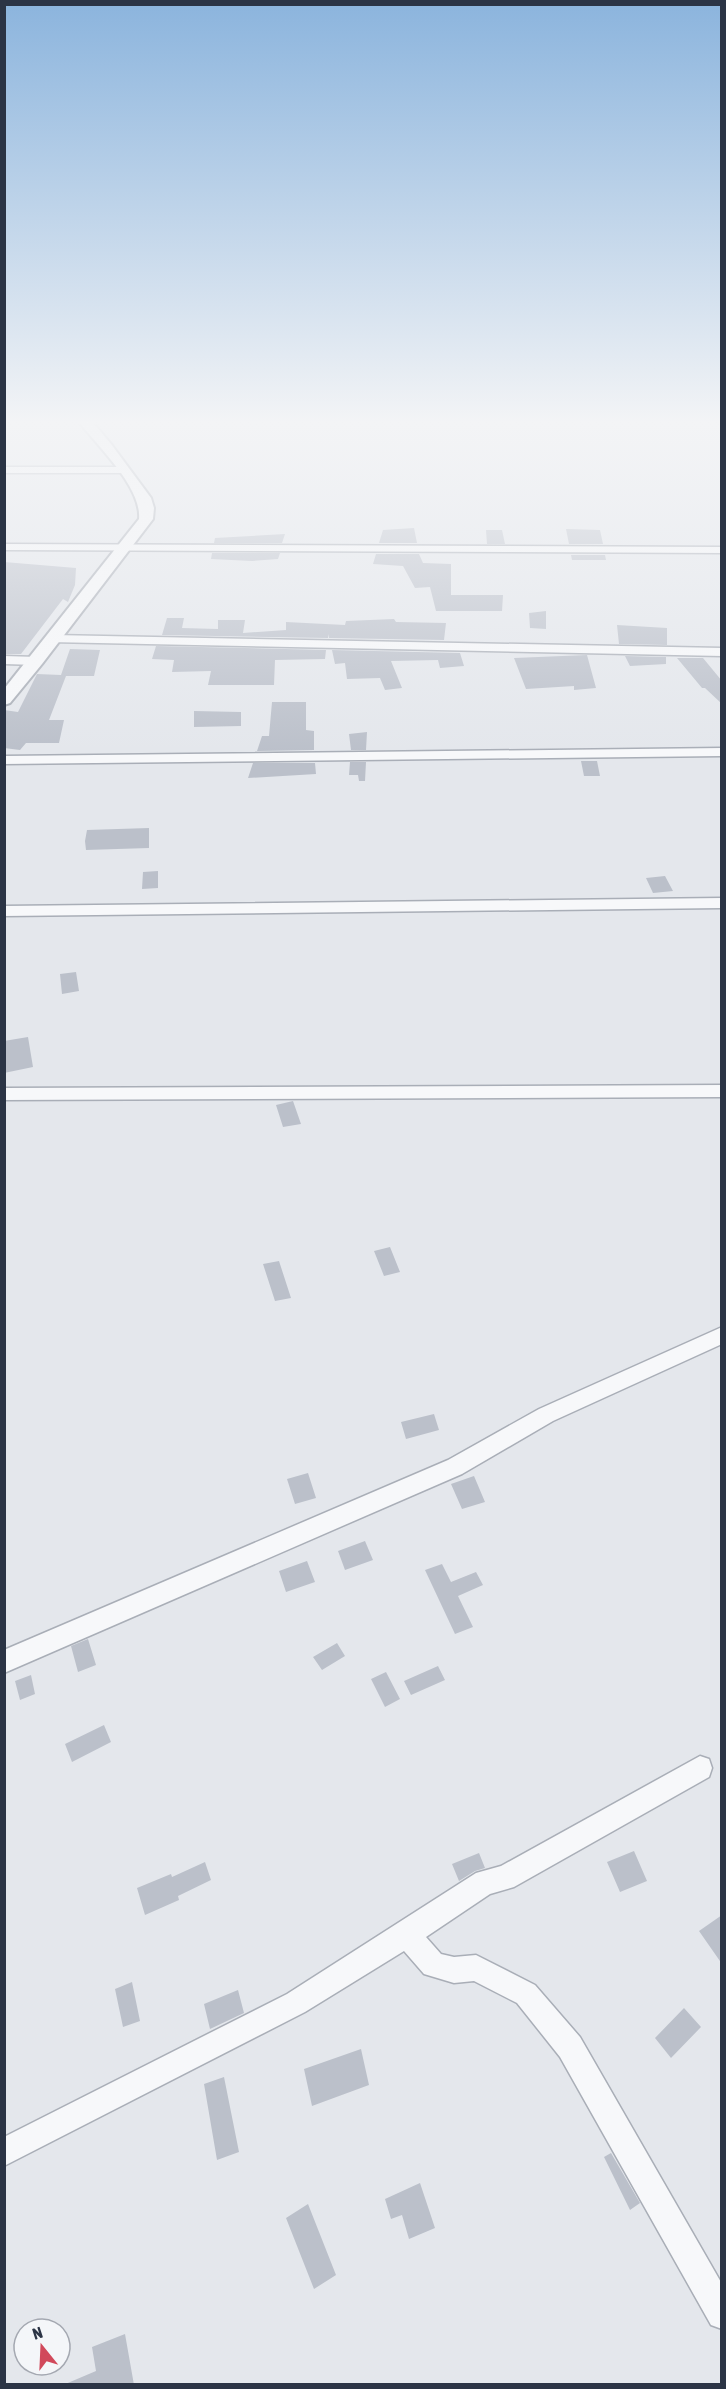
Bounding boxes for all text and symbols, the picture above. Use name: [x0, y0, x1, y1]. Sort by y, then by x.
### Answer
north arrow: [12, 2317, 72, 2377]
text: N: [30, 2323, 45, 2343]

